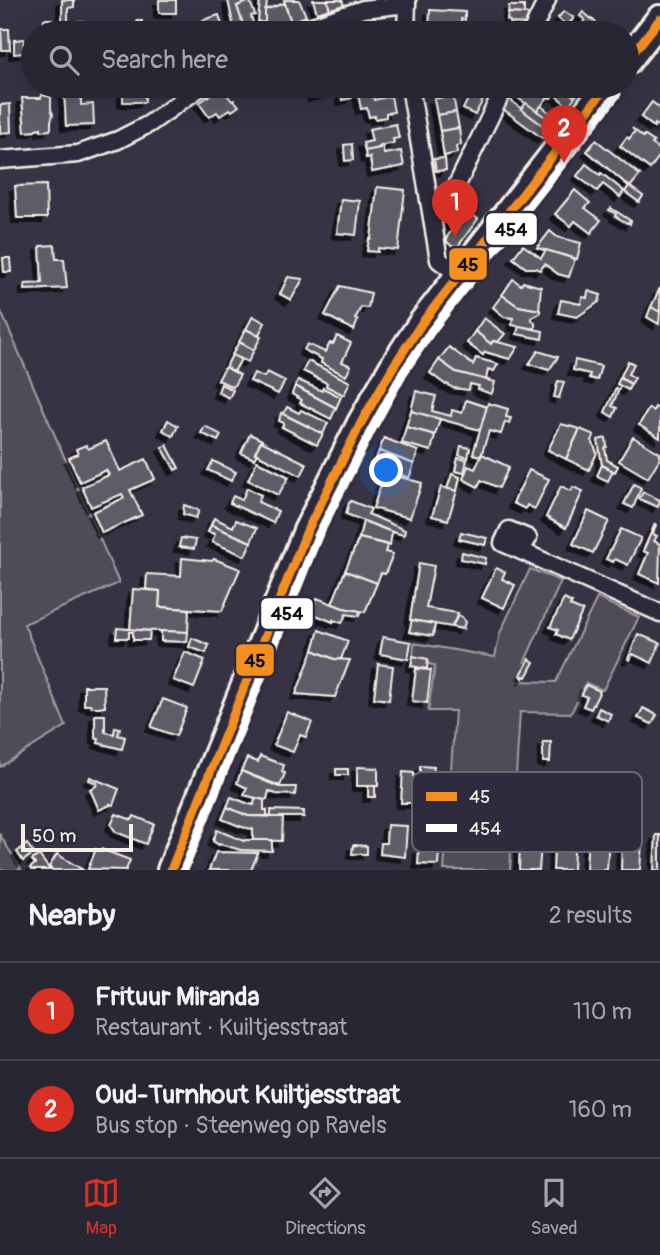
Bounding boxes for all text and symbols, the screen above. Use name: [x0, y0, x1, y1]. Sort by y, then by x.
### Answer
search box: [21, 21, 639, 98]
icon: search: [45, 41, 83, 79]
text: Search here: [101, 44, 228, 76]
pin: 2: [541, 105, 587, 163]
pin: 1: [432, 179, 478, 237]
line badge: 454: [485, 212, 538, 246]
text: 454: [495, 218, 527, 242]
line badge: 45: [448, 247, 488, 281]
text: 45: [457, 253, 479, 277]
your location: [369, 453, 403, 487]
line badge: 454: [260, 597, 314, 630]
text: 454: [271, 602, 303, 626]
line badge: 45: [235, 643, 275, 677]
text: 45: [244, 649, 266, 673]
legend: [412, 772, 642, 852]
text: 45: [469, 785, 490, 809]
text: 454: [469, 817, 501, 841]
scale bar: [21, 821, 133, 853]
text: 50 m: [32, 824, 76, 848]
text: Nearby: [28, 897, 115, 934]
text: 2 results: [549, 901, 632, 930]
text: Frituur Miranda: [95, 981, 260, 1013]
text: 1: [47, 997, 56, 1026]
text: 110 m: [573, 997, 632, 1026]
text: Restaurant · Kuiltjesstraat: [95, 1013, 348, 1042]
text: Oud-Turnhout Kuiltjesstraat: [95, 1079, 400, 1111]
text: 2: [45, 1095, 57, 1124]
text: 160 m: [568, 1095, 632, 1124]
text: Bus stop · Steenweg op Ravels: [95, 1111, 386, 1140]
tab: Map: [82, 1174, 120, 1240]
tab: Directions: [285, 1174, 366, 1240]
tab: Saved: [530, 1174, 578, 1240]

